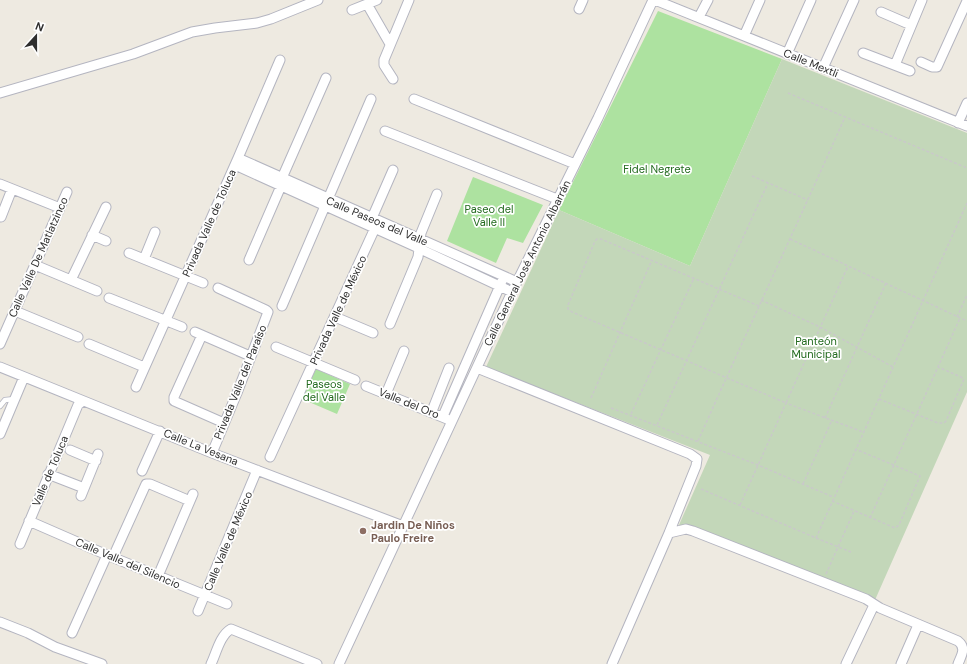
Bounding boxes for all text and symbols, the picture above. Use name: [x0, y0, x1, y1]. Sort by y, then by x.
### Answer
north arrow: [16, 16, 56, 56]
text: N: [33, 19, 46, 35]
street label: Calle Mextli: [781, 46, 841, 80]
park label: Fidel Negrete: [623, 162, 691, 176]
street label: Privada Valle de Toluca: [179, 167, 239, 279]
street label: Calle General José Antonio Albarrán: [481, 178, 573, 348]
street label: Calle Paseos del Valle: [324, 193, 430, 249]
street label: Calle Valle De Matlatzinco: [5, 195, 71, 319]
park label: Paseo del Valle II: [465, 202, 513, 229]
street label: Privada Valle de México: [306, 253, 370, 367]
street label: Privada Valle del Paraíso: [211, 323, 269, 441]
park label: Panteón Municipal: [792, 334, 840, 361]
park label: Paseos del Valle: [303, 377, 345, 404]
street label: Valle del Oro: [377, 384, 441, 422]
street label: Calle La Vesana: [162, 426, 240, 468]
street label: Valle de Toluca: [29, 433, 71, 509]
street label: Calle Valle de México: [201, 489, 255, 593]
place label: Jardin De Niños Paulo Freire: [371, 518, 455, 545]
marker: Jardin De Niños Paulo Freire: [358, 526, 368, 536]
street label: Calle Valle del Silencio: [73, 535, 183, 591]

